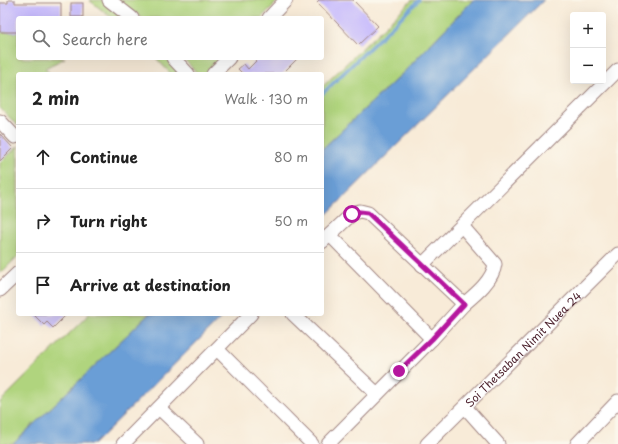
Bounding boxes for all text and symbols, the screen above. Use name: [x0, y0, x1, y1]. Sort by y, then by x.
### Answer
map controls: [570, 12, 606, 84]
button: +: [570, 12, 606, 48]
search box: [16, 16, 324, 60]
icon: search: [30, 27, 52, 49]
text: Search here: [62, 27, 148, 50]
button: −: [570, 48, 606, 84]
text: 2 min: [32, 85, 79, 111]
text: Walk · 130 m: [225, 89, 308, 108]
text: Continue: [70, 145, 138, 168]
icon: ahead: [32, 146, 54, 168]
text: 80 m: [274, 147, 308, 166]
route start: [343, 205, 361, 223]
text: Turn right: [70, 209, 147, 232]
icon: right: [32, 210, 54, 232]
text: 50 m: [274, 211, 308, 230]
text: Arrive at destination: [70, 273, 231, 296]
icon: arrive: [32, 274, 54, 296]
street label: Soi Thetsaban Nimit Nuea 24: [461, 287, 585, 410]
route end: [390, 362, 408, 380]

